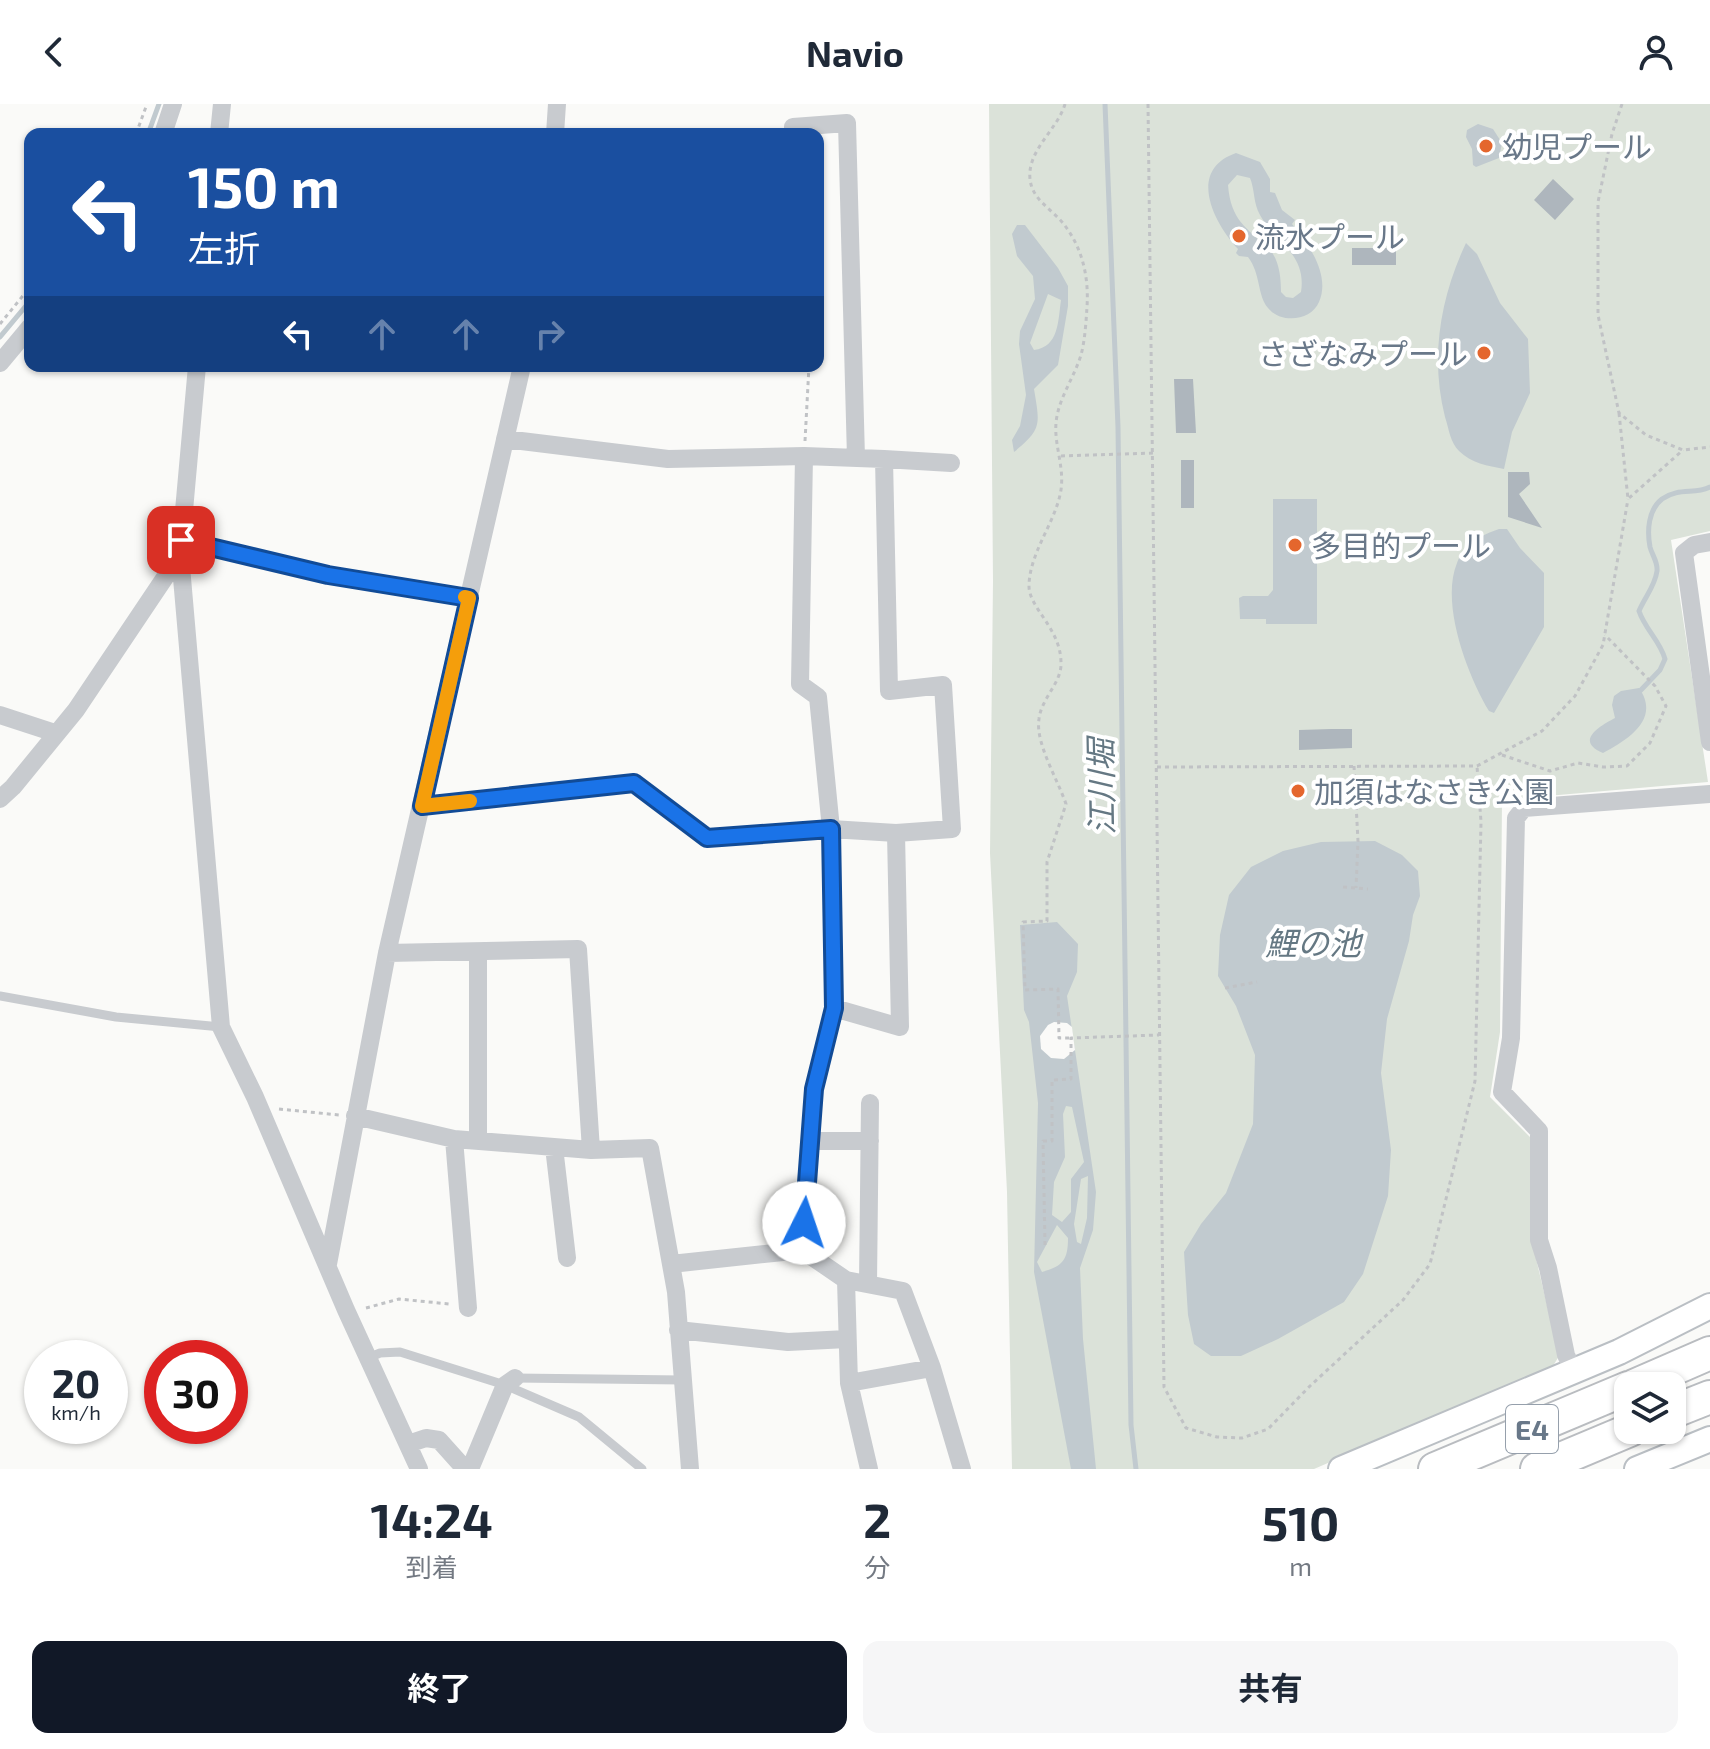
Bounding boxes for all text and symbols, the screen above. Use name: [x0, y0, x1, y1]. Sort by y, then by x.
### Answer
icon: back: [32, 30, 76, 74]
icon: person: [1634, 30, 1678, 74]
text: Navio: [806, 31, 904, 74]
place label: 幼児プール: [1502, 128, 1652, 164]
marker: 幼児プール: [1477, 137, 1495, 155]
text: 150 m: [188, 152, 340, 219]
icon: left: [56, 160, 160, 264]
place label: 流水プール: [1255, 218, 1405, 254]
text: 左折: [188, 226, 260, 269]
marker: 流水プール: [1230, 227, 1248, 245]
icon: left: [276, 312, 320, 356]
icon: ahead: [360, 312, 404, 356]
icon: ahead: [444, 312, 488, 356]
icon: right: [528, 312, 572, 356]
place label: さざなみプール: [1258, 335, 1468, 371]
marker: さざなみプール: [1475, 344, 1493, 362]
pin: [147, 506, 215, 574]
icon: arrive: [159, 518, 203, 562]
place label: 多目的プール: [1311, 527, 1491, 563]
marker: 多目的プール: [1286, 536, 1304, 554]
water label: 江川堀: [1080, 734, 1120, 835]
place label: 加須はなさき公園: [1314, 773, 1554, 809]
marker: 加須はなさき公園: [1289, 782, 1307, 800]
water label: 鯉の池: [1265, 923, 1364, 961]
position arrow: [762, 1181, 846, 1265]
speed limit sign: 30: [144, 1340, 248, 1444]
text: 20: [52, 1358, 100, 1406]
map controls: [1614, 1372, 1686, 1444]
button: layers: [1614, 1372, 1686, 1444]
text: km/h: [51, 1400, 101, 1424]
road number: E4: [1506, 1405, 1558, 1453]
text: 14:24: [371, 1490, 493, 1548]
text: 2: [863, 1490, 891, 1548]
text: 510: [1262, 1493, 1339, 1551]
text: m: [1289, 1550, 1312, 1581]
text: 到着: [406, 1551, 458, 1582]
text: 分: [864, 1551, 890, 1582]
button: 終了: [32, 1641, 847, 1733]
button: 共有: [863, 1641, 1678, 1733]

